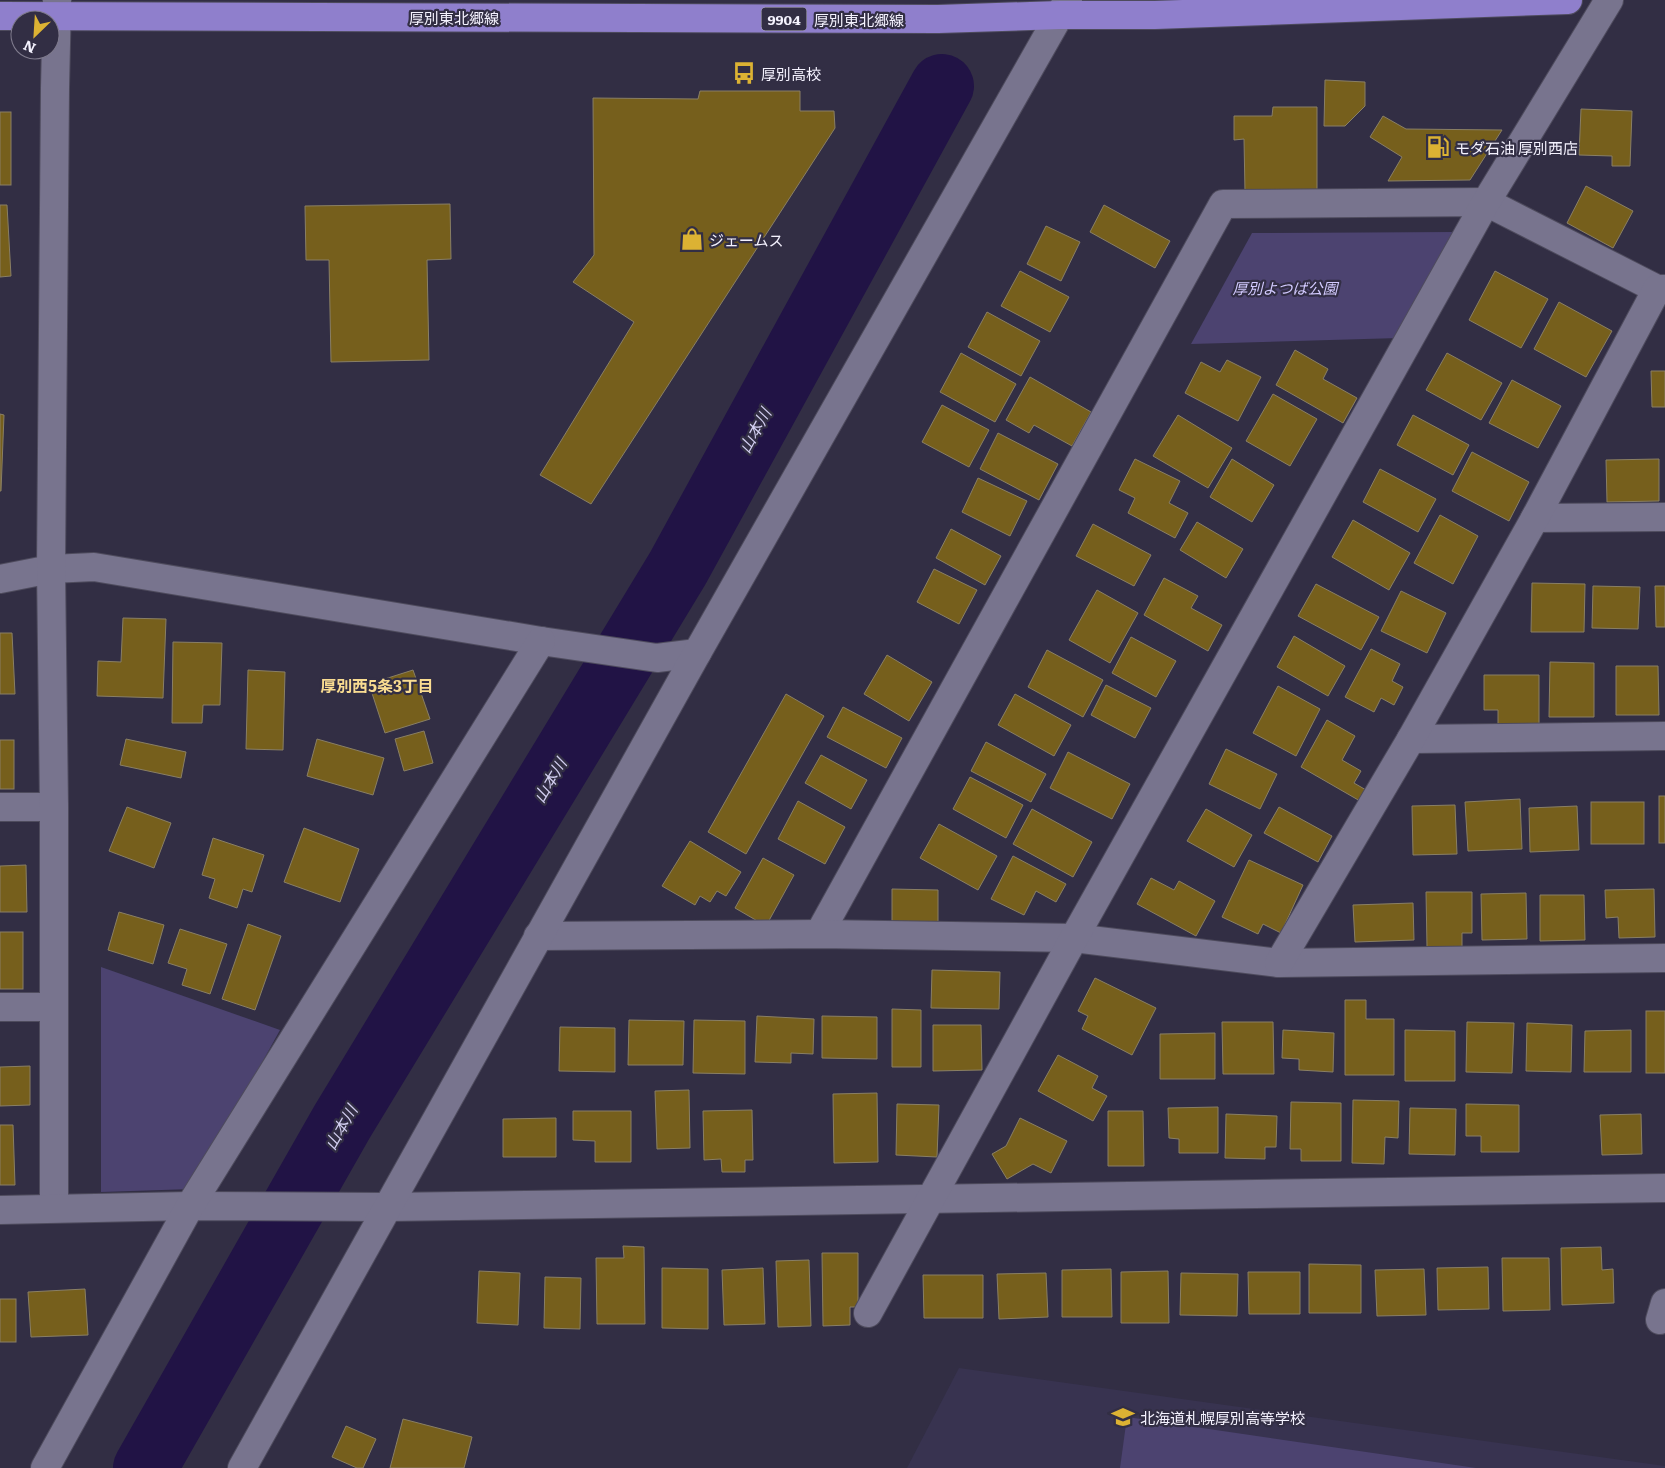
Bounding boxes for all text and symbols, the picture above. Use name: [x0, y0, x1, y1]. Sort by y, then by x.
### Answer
street label: 厚別東北郷線: [409, 6, 499, 29]
road number: 9904: [762, 8, 806, 30]
street label: 厚別東北郷線: [814, 8, 904, 31]
north arrow: [10, 10, 60, 60]
text: N: [19, 36, 39, 59]
bus stop icon: 厚別高校: [731, 60, 757, 86]
place label: 厚別高校: [761, 62, 821, 85]
fuel station icon: モダ石油 厚別西店: [1425, 134, 1451, 160]
place label: モダ石油 厚別西店: [1455, 136, 1578, 159]
shop icon: ジェームス: [679, 226, 705, 252]
place label: ジェームス: [709, 228, 784, 251]
park label: 厚別よつば公園: [1232, 276, 1339, 299]
water label: 山本川: [732, 401, 777, 457]
district label: 厚別西5条3丁目: [320, 673, 434, 697]
water label: 山本川: [526, 752, 573, 807]
water label: 山本川: [318, 1098, 363, 1154]
school or university icon: 北海道札幌厚別高等学校: [1110, 1404, 1136, 1430]
place label: 北海道札幌厚別高等学校: [1140, 1406, 1305, 1429]

